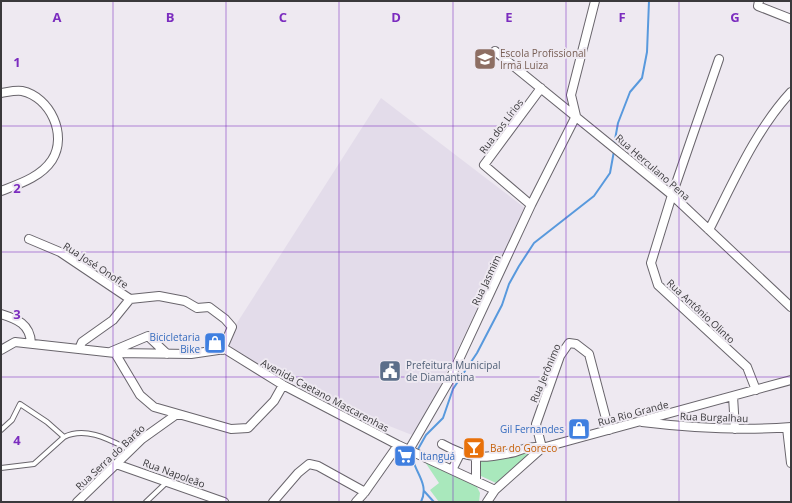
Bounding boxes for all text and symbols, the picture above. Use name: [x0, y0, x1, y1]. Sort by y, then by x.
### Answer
text: A: [53, 8, 62, 26]
text: B: [166, 8, 175, 26]
text: C: [279, 8, 287, 26]
text: D: [391, 8, 401, 26]
text: E: [505, 8, 513, 26]
text: F: [618, 8, 626, 26]
text: G: [730, 8, 740, 26]
school or university icon: Escola Profissional Irmã Luiza: [472, 46, 498, 72]
place label: Escola Profissional Irmã Luiza: [500, 46, 586, 72]
text: 1: [13, 53, 21, 71]
street label: Rua dos Lírios: [476, 96, 526, 156]
street label: Rua Herculano Pena: [613, 131, 693, 203]
text: 2: [13, 179, 21, 197]
street label: Rua José Onofre: [61, 239, 132, 292]
street label: Rua Jasmim: [468, 252, 504, 308]
street label: Rua Antônio Olinto: [664, 276, 738, 346]
text: 3: [13, 305, 21, 323]
place label: Bicicletaria Bike: [149, 330, 200, 356]
shop icon: Bicicletaria Bike: [202, 330, 228, 356]
street label: Rua Jerônimo: [526, 341, 564, 405]
street label: Avenida Caetano Mascarenhas: [259, 355, 392, 435]
public building icon: Prefeitura Municipal de Diamantina: [377, 358, 403, 384]
place label: Prefeitura Municipal de Diamantina: [406, 358, 500, 384]
street label: Rua Rio Grande: [596, 397, 670, 429]
street label: Rua Burgalhau: [680, 409, 748, 425]
shop icon: Gil Fernandes: [566, 416, 592, 442]
street label: Rua Serra do Barão: [72, 421, 148, 493]
place label: Gil Fernandes: [500, 422, 564, 436]
text: 4: [13, 431, 21, 449]
bar icon: Bar do Goreco: [461, 435, 487, 461]
place label: Bar do Goreco: [490, 441, 557, 455]
supermarket icon: Itanguá: [392, 443, 418, 469]
place label: Itanguá: [420, 449, 455, 463]
street label: Rua Napoleão: [141, 455, 207, 491]

